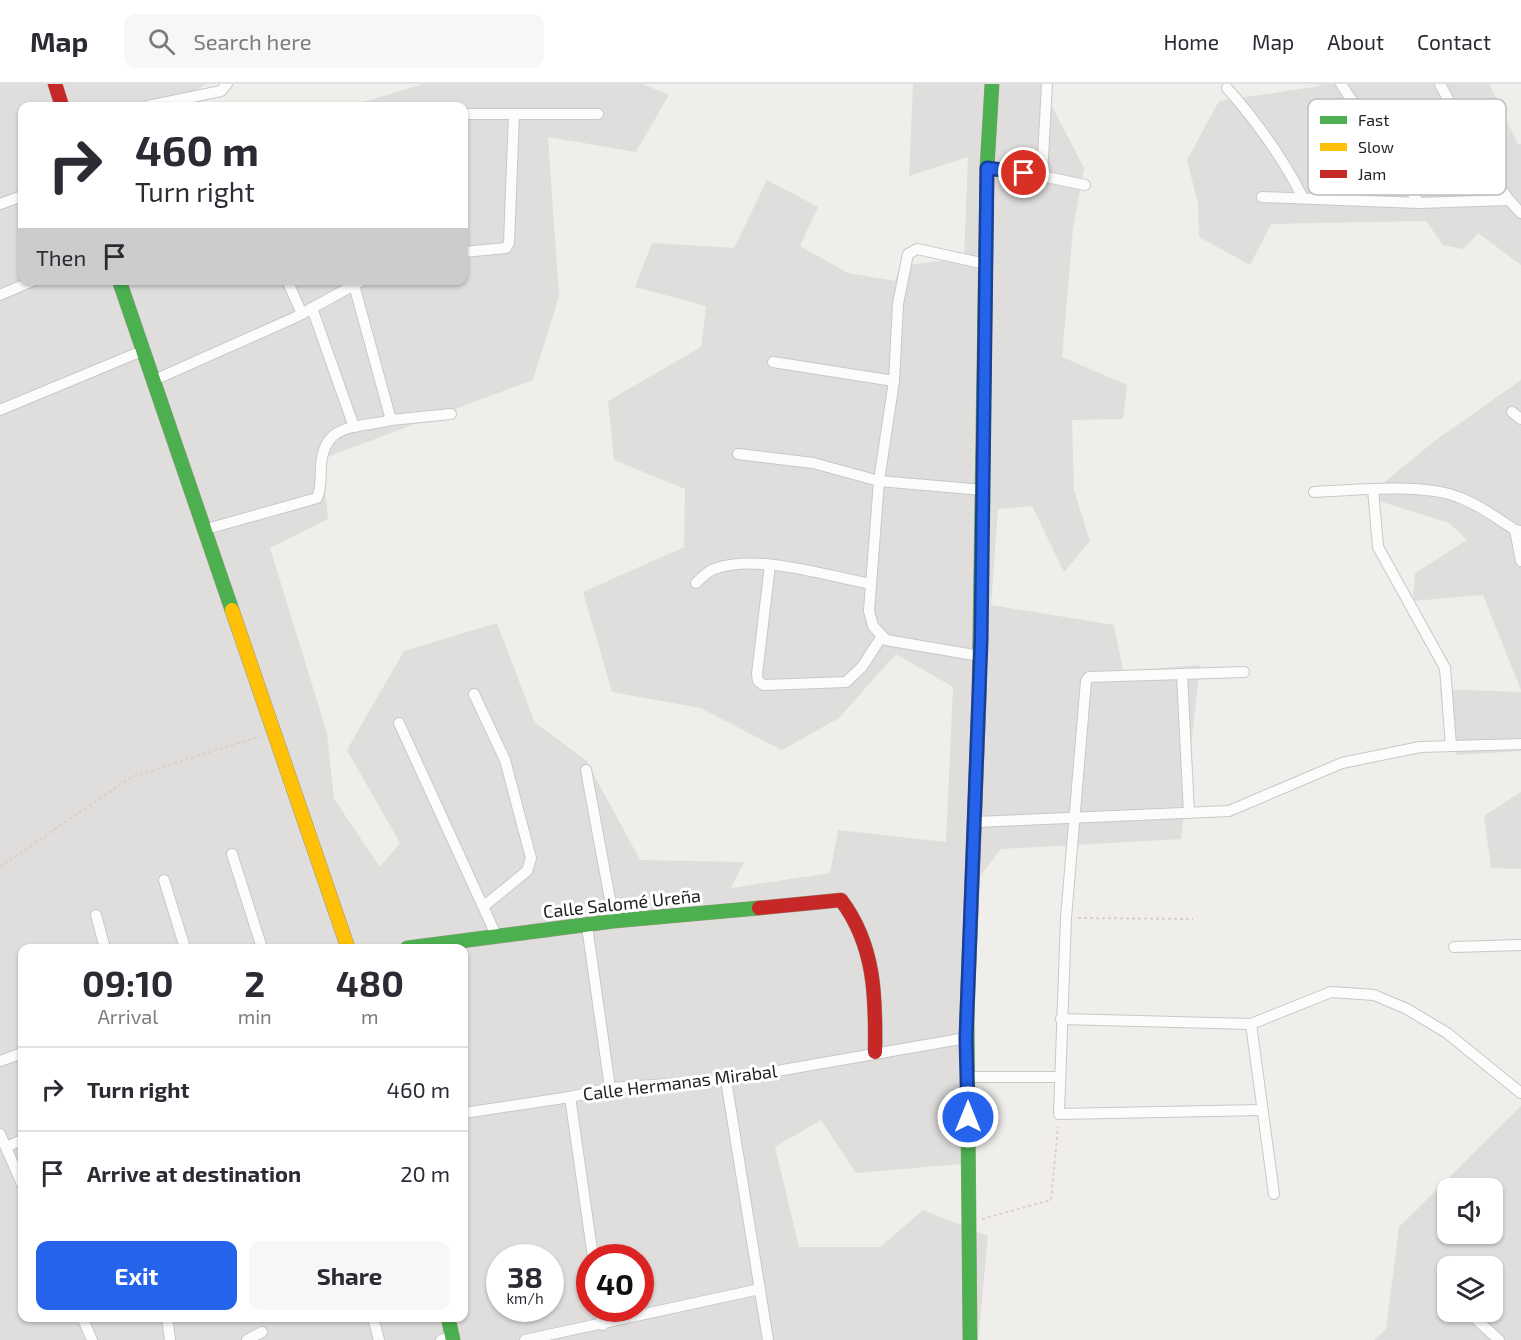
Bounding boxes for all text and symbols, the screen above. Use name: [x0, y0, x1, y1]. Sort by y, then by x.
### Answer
search box: [124, 14, 544, 68]
text: Map: [30, 24, 88, 58]
icon: search: [145, 25, 178, 58]
text: Search here: [193, 28, 312, 54]
text: Home: [1163, 29, 1219, 54]
text: Map: [1252, 29, 1294, 54]
text: About: [1327, 29, 1384, 54]
text: Contact: [1417, 29, 1491, 54]
legend: [1308, 99, 1506, 195]
text: Fast: [1358, 110, 1389, 129]
text: 460 m: [135, 124, 259, 174]
icon: right: [36, 126, 114, 204]
text: Slow: [1358, 137, 1394, 156]
pin: [998, 147, 1049, 198]
icon: arrive: [1007, 156, 1040, 189]
text: Jam: [1358, 164, 1386, 183]
text: Turn right: [135, 175, 255, 207]
icon: arrive: [98, 240, 131, 273]
text: Then: [36, 244, 86, 270]
street label: Calle Salomé Ureña: [542, 884, 702, 922]
text: 09:10: [82, 961, 174, 1004]
text: 2: [244, 961, 265, 1004]
text: 480: [336, 961, 404, 1004]
text: Arrival: [97, 1004, 158, 1028]
text: min: [238, 1004, 272, 1028]
text: m: [361, 1004, 379, 1028]
street label: Calle Hermanas Mirabal: [582, 1059, 779, 1105]
icon: right: [36, 1073, 69, 1106]
text: Turn right: [87, 1076, 189, 1102]
text: 460 m: [386, 1076, 450, 1102]
position arrow: [936, 1085, 1000, 1149]
icon: arrive: [36, 1157, 69, 1190]
text: Arrive at destination: [87, 1160, 301, 1186]
text: 20 m: [400, 1160, 450, 1186]
map controls: [1437, 1178, 1503, 1322]
button: sound: [1437, 1178, 1503, 1244]
button: Exit: [36, 1241, 237, 1310]
button: Share: [249, 1241, 450, 1310]
speed limit sign: 40: [576, 1244, 654, 1322]
button: layers: [1437, 1256, 1503, 1322]
text: 38: [507, 1258, 543, 1294]
text: km/h: [506, 1289, 544, 1307]

